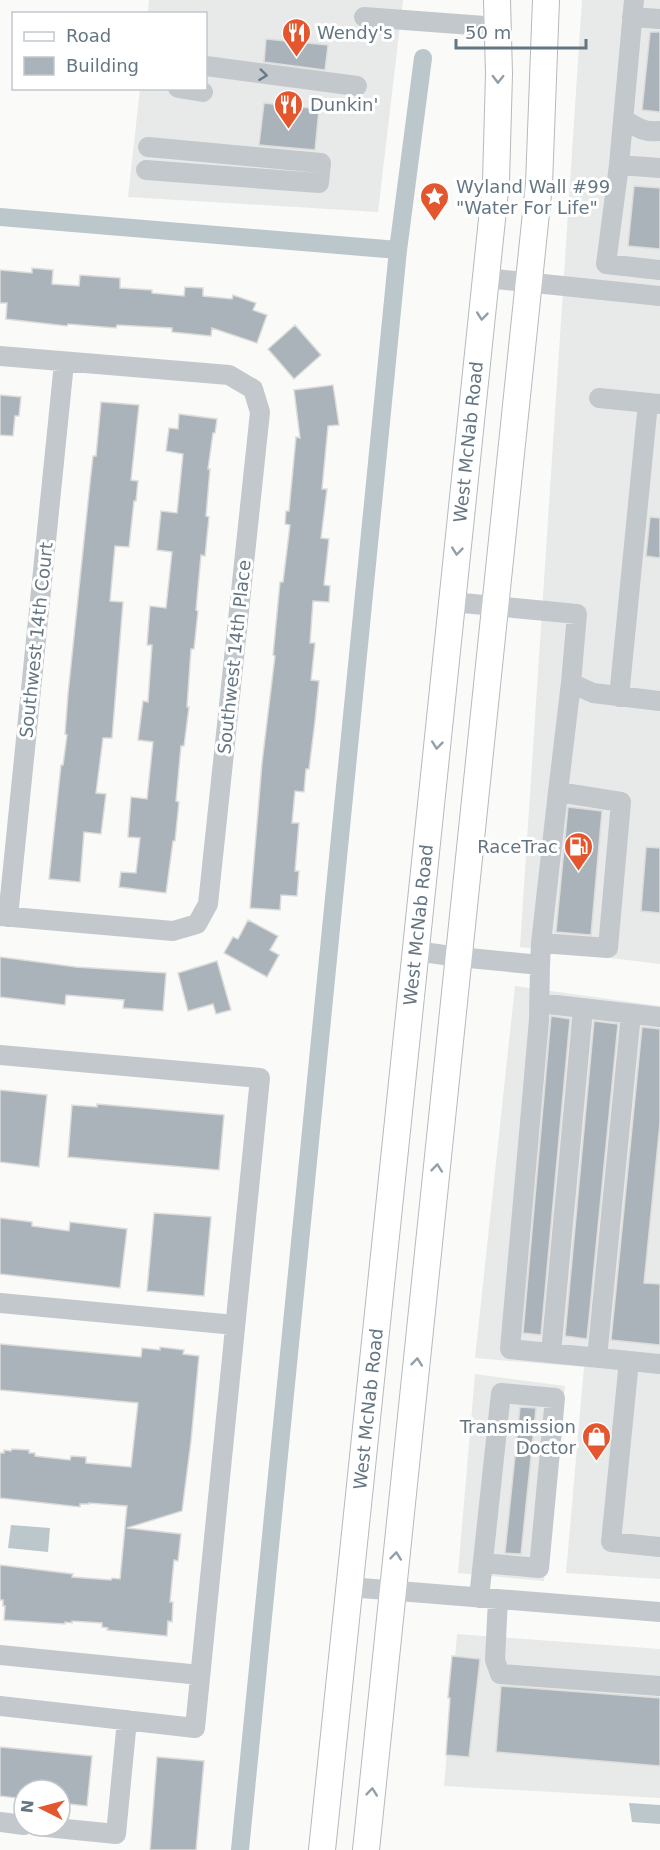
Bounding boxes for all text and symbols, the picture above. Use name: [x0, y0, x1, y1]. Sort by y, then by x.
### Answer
legend: [12, 12, 207, 90]
scale bar: [456, 12, 586, 50]
restaurant icon: Wendy's: [280, 16, 312, 58]
place label: Wendy's: [317, 22, 393, 43]
text: 50 m: [465, 22, 511, 43]
text: Road: [66, 25, 111, 46]
text: Building: [66, 55, 139, 76]
one-way arrow: [259, 68, 268, 80]
one-way arrow: [492, 75, 505, 84]
restaurant icon: Dunkin': [273, 88, 305, 130]
place label: Dunkin': [310, 94, 378, 115]
place label: Wyland Wall #99 "Water For Life": [456, 176, 610, 218]
place icon: Wyland Wall #99 "Water For Life": [419, 180, 451, 222]
one-way arrow: [476, 311, 489, 320]
street label: West McNab Road: [449, 360, 487, 524]
street label: Southwest 14th Court: [15, 541, 57, 739]
one-way arrow: [451, 547, 464, 556]
street label: Southwest 14th Place: [213, 559, 255, 755]
one-way arrow: [431, 741, 444, 750]
fuel station icon: RaceTrac: [563, 830, 595, 872]
place label: RaceTrac: [477, 836, 558, 857]
street label: West McNab Road: [399, 843, 437, 1007]
one-way arrow: [430, 1164, 443, 1173]
street label: West McNab Road: [349, 1327, 387, 1491]
one-way arrow: [410, 1358, 423, 1367]
place label: Transmission Doctor: [459, 1416, 577, 1458]
shop icon: Transmission Doctor: [581, 1420, 613, 1462]
one-way arrow: [390, 1552, 402, 1561]
north arrow: [12, 1778, 72, 1838]
one-way arrow: [365, 1787, 378, 1796]
text: N: [17, 1799, 38, 1814]

